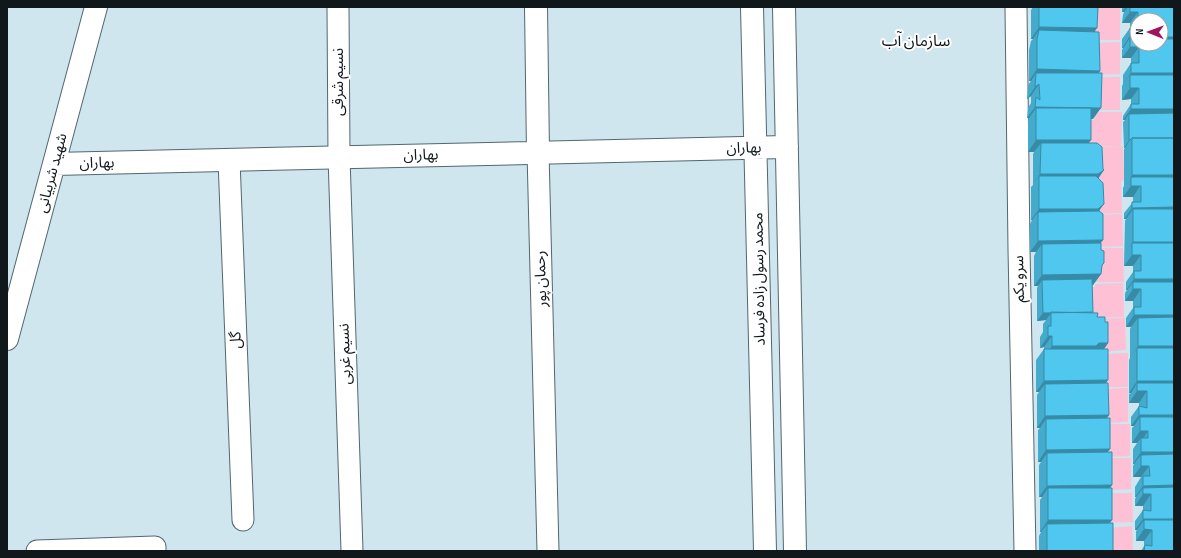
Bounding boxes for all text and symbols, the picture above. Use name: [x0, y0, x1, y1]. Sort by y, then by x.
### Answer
north arrow: [1129, 12, 1169, 52]
text: N: [1133, 29, 1146, 35]
district label: سازمان آب: [882, 31, 950, 51]
street label: نسیم شرقی: [329, 48, 349, 116]
street label: شهید شربیانی: [32, 131, 72, 215]
street label: بهاران: [726, 138, 762, 158]
street label: بهاران: [403, 145, 439, 165]
street label: بهاران: [79, 153, 115, 173]
street label: محمد رسول زاده فرساد: [748, 212, 770, 346]
street label: رحمان پور: [531, 250, 552, 309]
street label: سرو یکم: [1009, 255, 1030, 303]
street label: نسیم غربی: [334, 323, 357, 385]
street label: گل: [226, 330, 246, 349]

